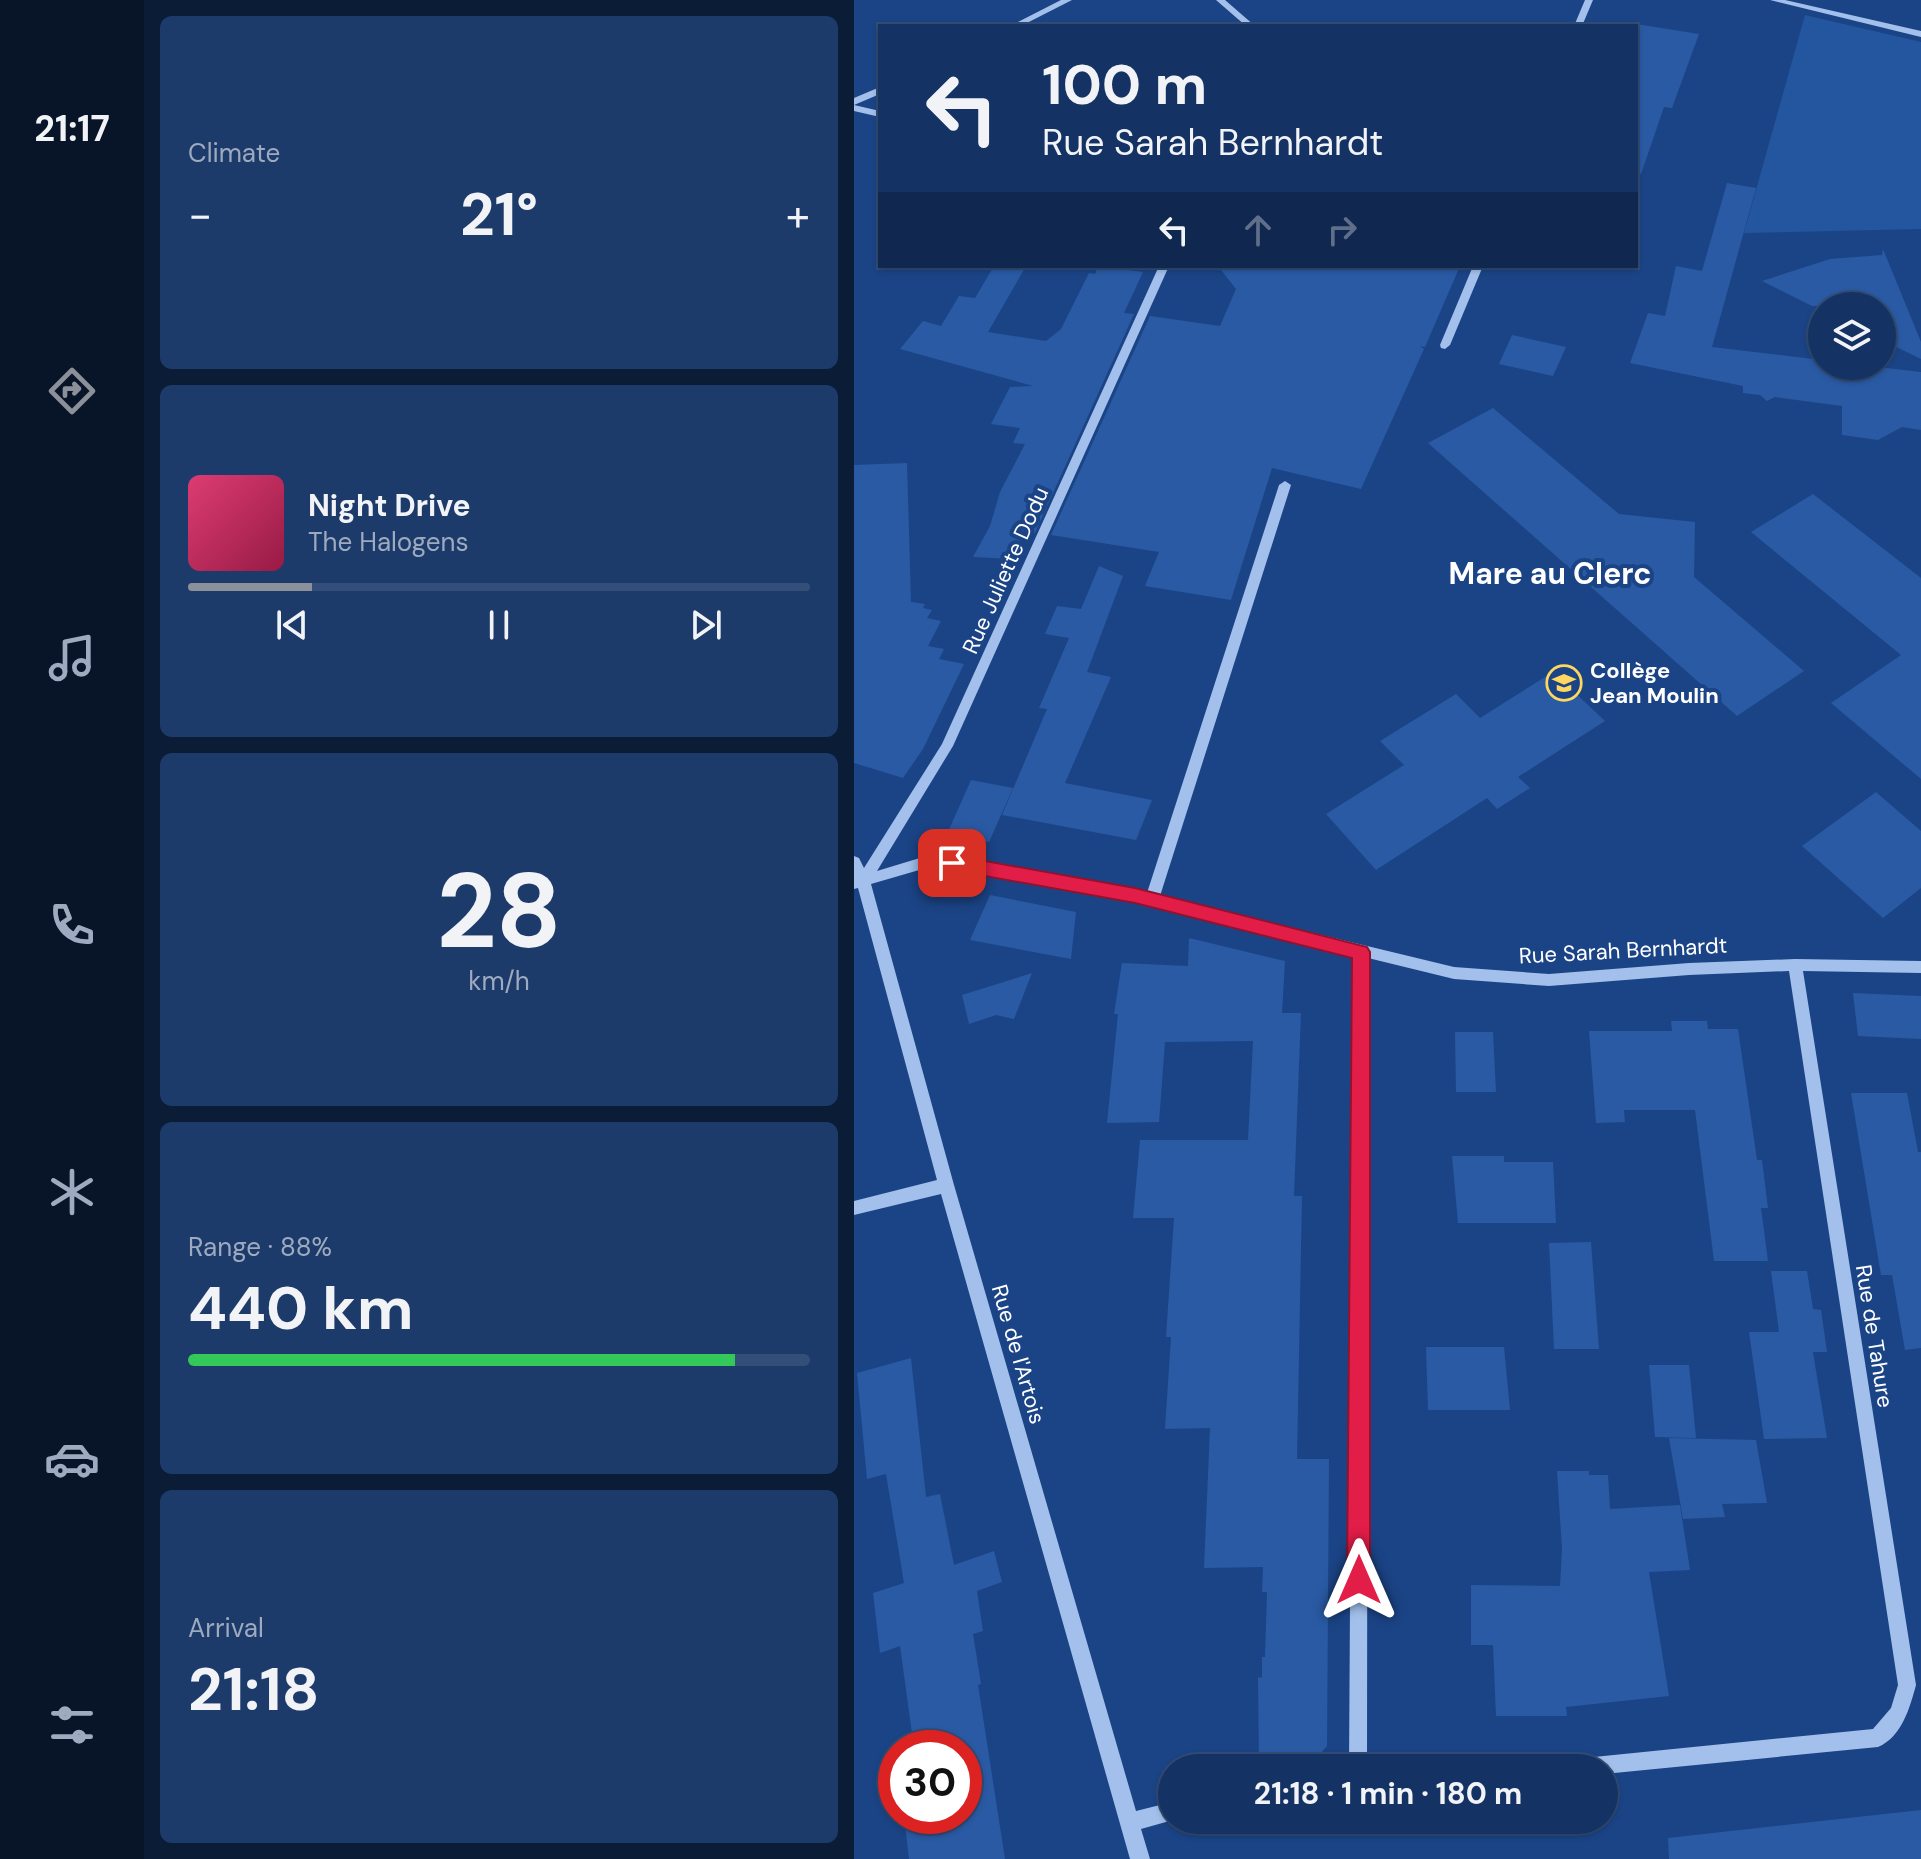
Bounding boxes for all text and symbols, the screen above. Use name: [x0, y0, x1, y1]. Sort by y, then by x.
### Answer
text: 100 m: [1042, 48, 1207, 121]
icon: left: [910, 56, 1014, 160]
text: 21:17: [34, 105, 110, 152]
text: Rue Sarah Bernhardt: [1042, 119, 1383, 166]
text: Climate: [188, 136, 280, 170]
text: 21°: [460, 175, 538, 254]
text: −: [188, 186, 212, 244]
text: +: [786, 186, 810, 244]
icon: left: [1152, 208, 1196, 252]
icon: ahead: [1236, 208, 1280, 252]
icon: right: [1320, 208, 1364, 252]
map controls: [1808, 292, 1896, 380]
button: layers: [1808, 292, 1896, 380]
icon: directions: [44, 363, 100, 419]
street label: Rue Juliette Dodu: [956, 482, 1055, 658]
text: Night Drive: [308, 486, 471, 525]
text: The Halogens: [308, 525, 468, 559]
district label: Mare au Clerc: [1449, 554, 1651, 593]
icon: previous: [270, 603, 314, 647]
icon: pause: [477, 603, 521, 647]
icon: next: [684, 603, 728, 647]
icon: music: [44, 630, 100, 686]
place label: Collège Jean Moulin: [1590, 656, 1719, 710]
school or university icon: Collège Jean Moulin: [1545, 664, 1583, 702]
pin: [918, 829, 986, 897]
icon: arrive: [930, 841, 974, 885]
text: 28: [436, 844, 562, 979]
icon: phone: [44, 897, 100, 953]
street label: Rue Sarah Bernhardt: [1518, 931, 1728, 970]
text: km/h: [468, 964, 530, 998]
icon: climate: [44, 1164, 100, 1220]
text: Range · 88%: [188, 1230, 332, 1264]
street label: Rue de Tahure: [1849, 1263, 1900, 1410]
text: 440 km: [188, 1269, 413, 1348]
street label: Rue de l'Artois: [985, 1281, 1052, 1427]
icon: car: [44, 1431, 100, 1487]
position arrow: [1317, 1538, 1401, 1622]
text: Arrival: [188, 1611, 264, 1645]
text: 21:18: [188, 1650, 320, 1729]
icon: filters: [44, 1697, 100, 1753]
speed limit sign: 30: [878, 1730, 982, 1834]
text: 21:18 · 1 min · 180 m: [1254, 1774, 1522, 1813]

